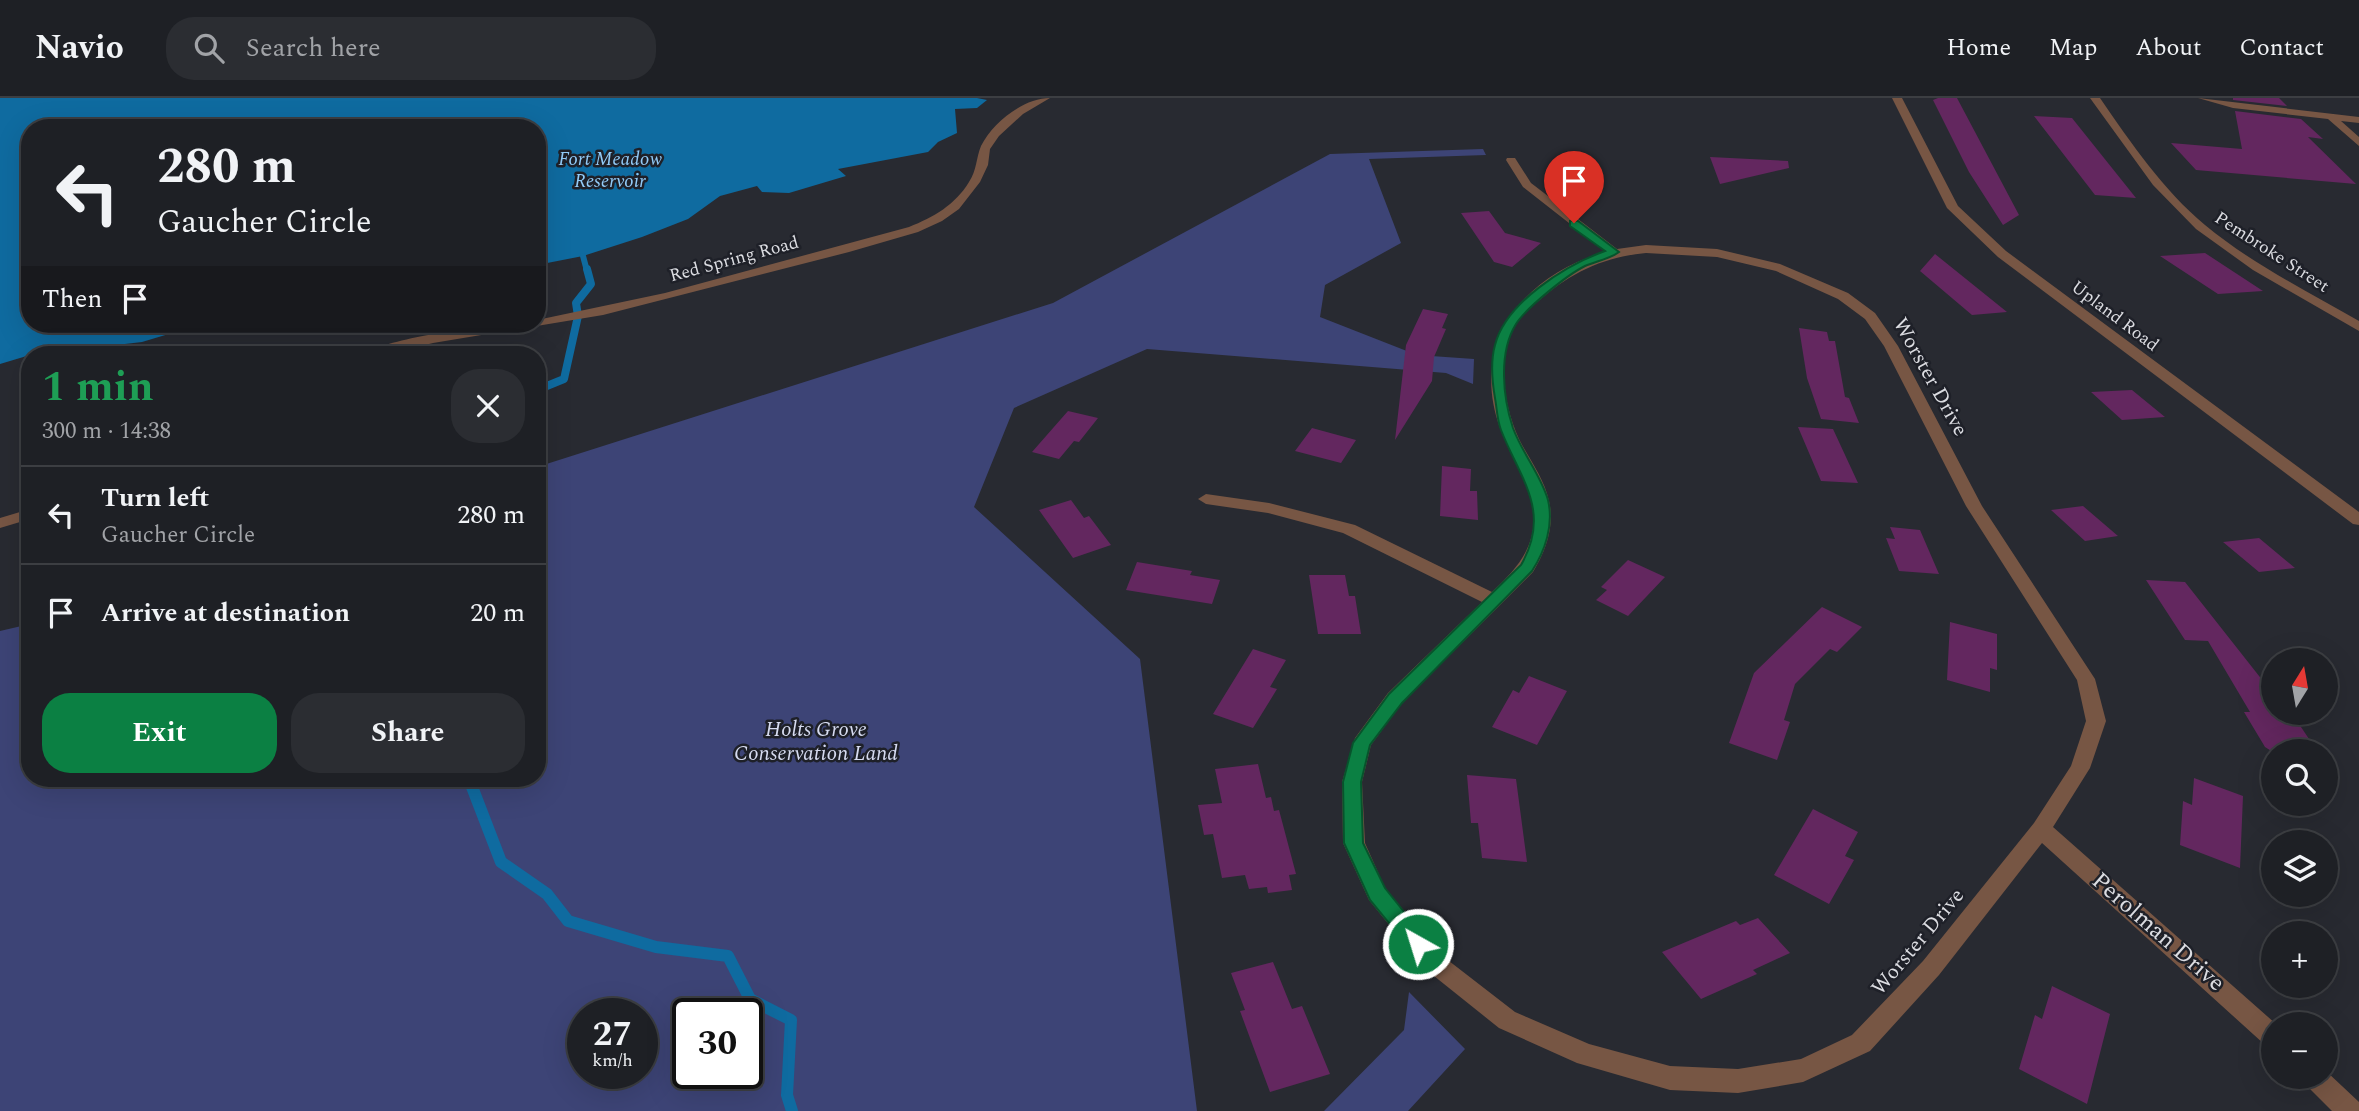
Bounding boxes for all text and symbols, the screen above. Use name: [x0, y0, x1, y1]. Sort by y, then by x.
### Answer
search box: [166, 17, 656, 80]
text: Navio: [35, 23, 124, 73]
text: Search here: [246, 28, 381, 68]
icon: search: [190, 29, 228, 67]
text: Home: [1946, 30, 2011, 66]
text: Map: [2049, 30, 2097, 66]
text: About: [2135, 30, 2201, 66]
text: Contact: [2239, 30, 2324, 66]
text: 280 m: [157, 130, 296, 205]
water label: Fort Meadow Reservoir: [558, 145, 662, 196]
icon: left: [42, 147, 133, 238]
pin: [1544, 151, 1604, 223]
icon: arrive: [1555, 162, 1593, 200]
text: Gaucher Circle: [157, 198, 372, 247]
street label: Pembroke Street: [2209, 205, 2335, 299]
street label: Red Spring Road: [666, 229, 802, 289]
street label: Upland Road: [2065, 274, 2165, 358]
text: Then: [42, 279, 102, 319]
icon: arrive: [116, 280, 154, 318]
street label: Worster Drive: [1884, 312, 1976, 442]
text: 1 min: [42, 356, 154, 419]
button: close: [451, 369, 525, 443]
text: 300 m · 14:38: [42, 414, 171, 449]
text: Turn left: [101, 478, 209, 518]
text: 280 m: [457, 495, 525, 535]
icon: left: [42, 496, 80, 534]
text: Gaucher Circle: [101, 518, 255, 553]
text: Arrive at destination: [101, 593, 350, 633]
text: 20 m: [470, 593, 525, 633]
icon: arrive: [42, 594, 80, 632]
north arrow: [2261, 648, 2338, 724]
map controls: [2261, 648, 2338, 1089]
button: Exit: [42, 693, 277, 773]
button: Share: [291, 693, 525, 773]
park label: Holts Grove Conservation Land: [734, 714, 898, 770]
button: search: [2261, 739, 2338, 816]
button: layers: [2261, 830, 2338, 907]
street label: Perolman Drive: [2083, 864, 2233, 1000]
street label: Worster Drive: [1864, 881, 1972, 1003]
position arrow: [1381, 907, 1455, 981]
button: +: [2261, 921, 2338, 998]
speed limit sign: 30: [672, 998, 763, 1089]
text: 27: [593, 1008, 632, 1061]
button: −: [2261, 1012, 2338, 1089]
text: km/h: [592, 1047, 633, 1074]

